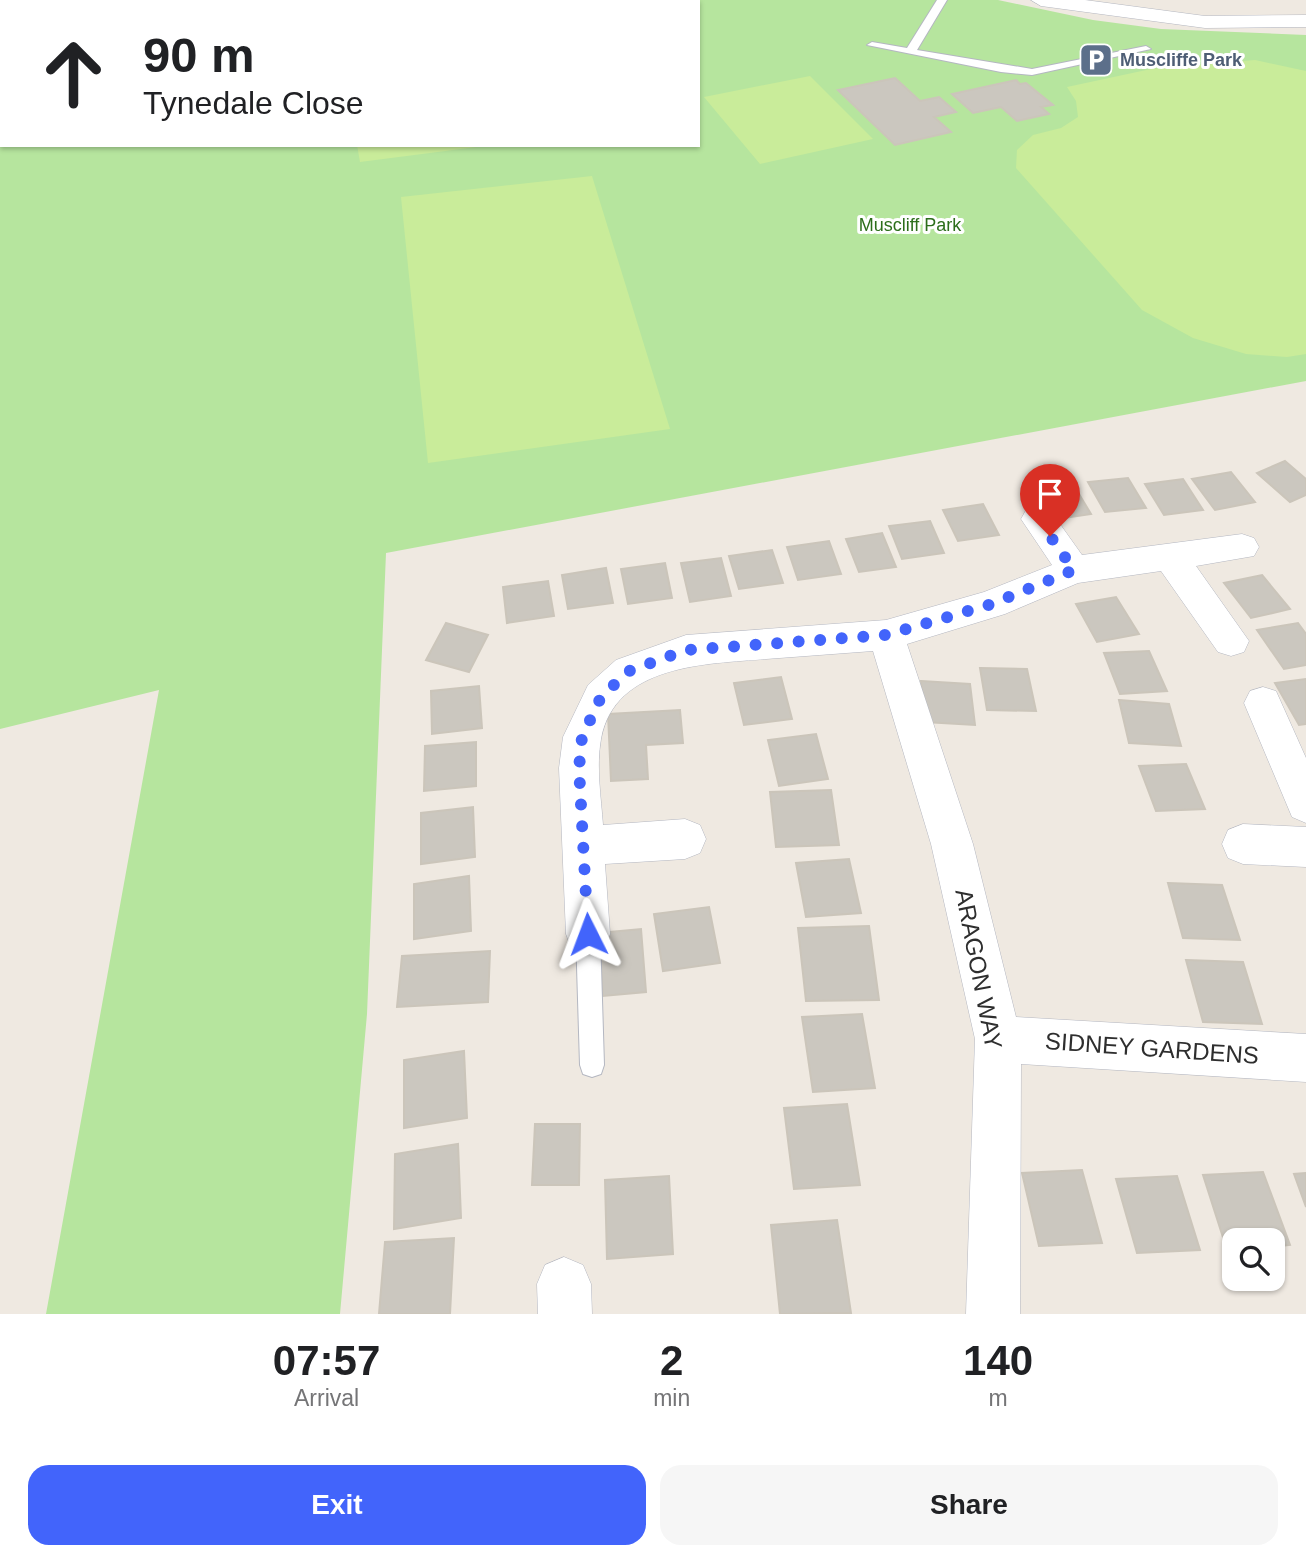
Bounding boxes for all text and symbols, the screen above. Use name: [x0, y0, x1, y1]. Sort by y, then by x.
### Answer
icon: ahead: [28, 28, 119, 119]
text: 90 m: [143, 28, 255, 82]
parking icon: Muscliffe Park: [1077, 41, 1115, 79]
place label: Muscliffe Park: [1120, 50, 1243, 70]
text: Tynedale Close: [143, 85, 364, 121]
park label: Muscliff Park: [859, 215, 962, 235]
pin: [1020, 464, 1080, 536]
icon: arrive: [1031, 475, 1069, 513]
street label: ARAGON WAY: [950, 887, 1008, 1051]
position arrow: [551, 897, 625, 971]
street label: SIDNEY GARDENS: [1044, 1027, 1260, 1069]
map controls: [1222, 1228, 1285, 1291]
button: search: [1222, 1228, 1285, 1291]
text: 07:57: [273, 1337, 380, 1384]
text: 2: [660, 1337, 683, 1384]
text: 140: [963, 1337, 1033, 1384]
text: Arrival: [294, 1385, 359, 1411]
text: min: [653, 1385, 690, 1411]
text: m: [989, 1385, 1008, 1411]
button: Exit: [28, 1465, 646, 1545]
button: Share: [660, 1465, 1278, 1545]

